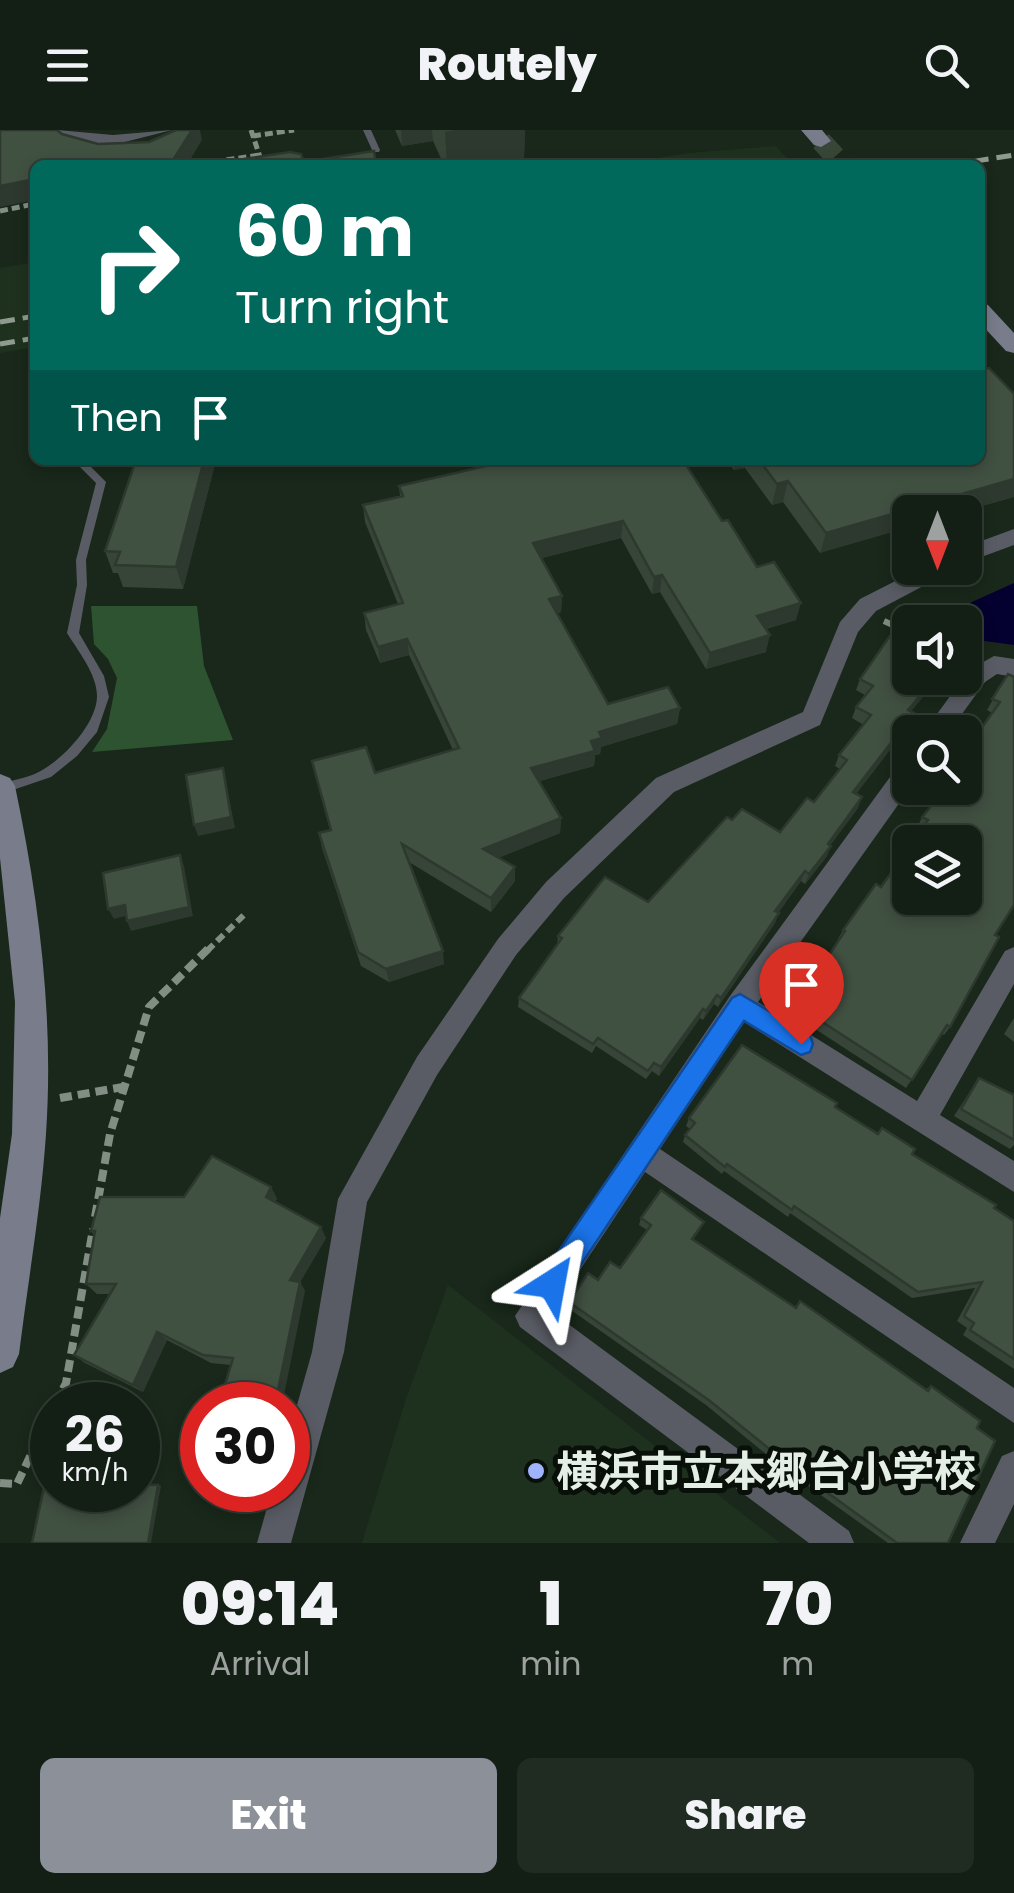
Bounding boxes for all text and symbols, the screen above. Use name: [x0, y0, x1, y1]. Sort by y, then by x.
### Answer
text: Routely: [417, 33, 597, 96]
icon: menu: [40, 38, 95, 93]
icon: search: [919, 38, 974, 93]
text: 60 m: [235, 182, 414, 281]
icon: right: [70, 200, 200, 330]
text: Turn right: [235, 276, 449, 339]
icon: arrive: [183, 390, 238, 445]
text: Then: [70, 391, 163, 444]
north arrow: [892, 495, 982, 585]
map controls: [892, 495, 982, 915]
button: sound: [892, 605, 982, 695]
button: search: [892, 715, 982, 805]
button: layers: [892, 825, 982, 915]
pin: [759, 942, 844, 1045]
icon: arrive: [774, 957, 829, 1012]
position arrow: [500, 1232, 604, 1336]
speed limit sign: 30: [180, 1382, 310, 1512]
text: 26: [65, 1399, 125, 1470]
place label: 横浜市立本郷台小学校: [556, 1442, 976, 1501]
text: km/h: [62, 1455, 128, 1490]
marker: 横浜市立本郷台小学校: [525, 1460, 547, 1482]
text: 09:14: [181, 1562, 339, 1646]
text: 1: [539, 1562, 562, 1646]
text: 70: [762, 1562, 833, 1646]
text: Arrival: [210, 1641, 311, 1686]
text: min: [520, 1641, 582, 1686]
text: m: [781, 1641, 814, 1686]
button: Exit: [40, 1758, 497, 1873]
button: Share: [517, 1758, 974, 1873]

